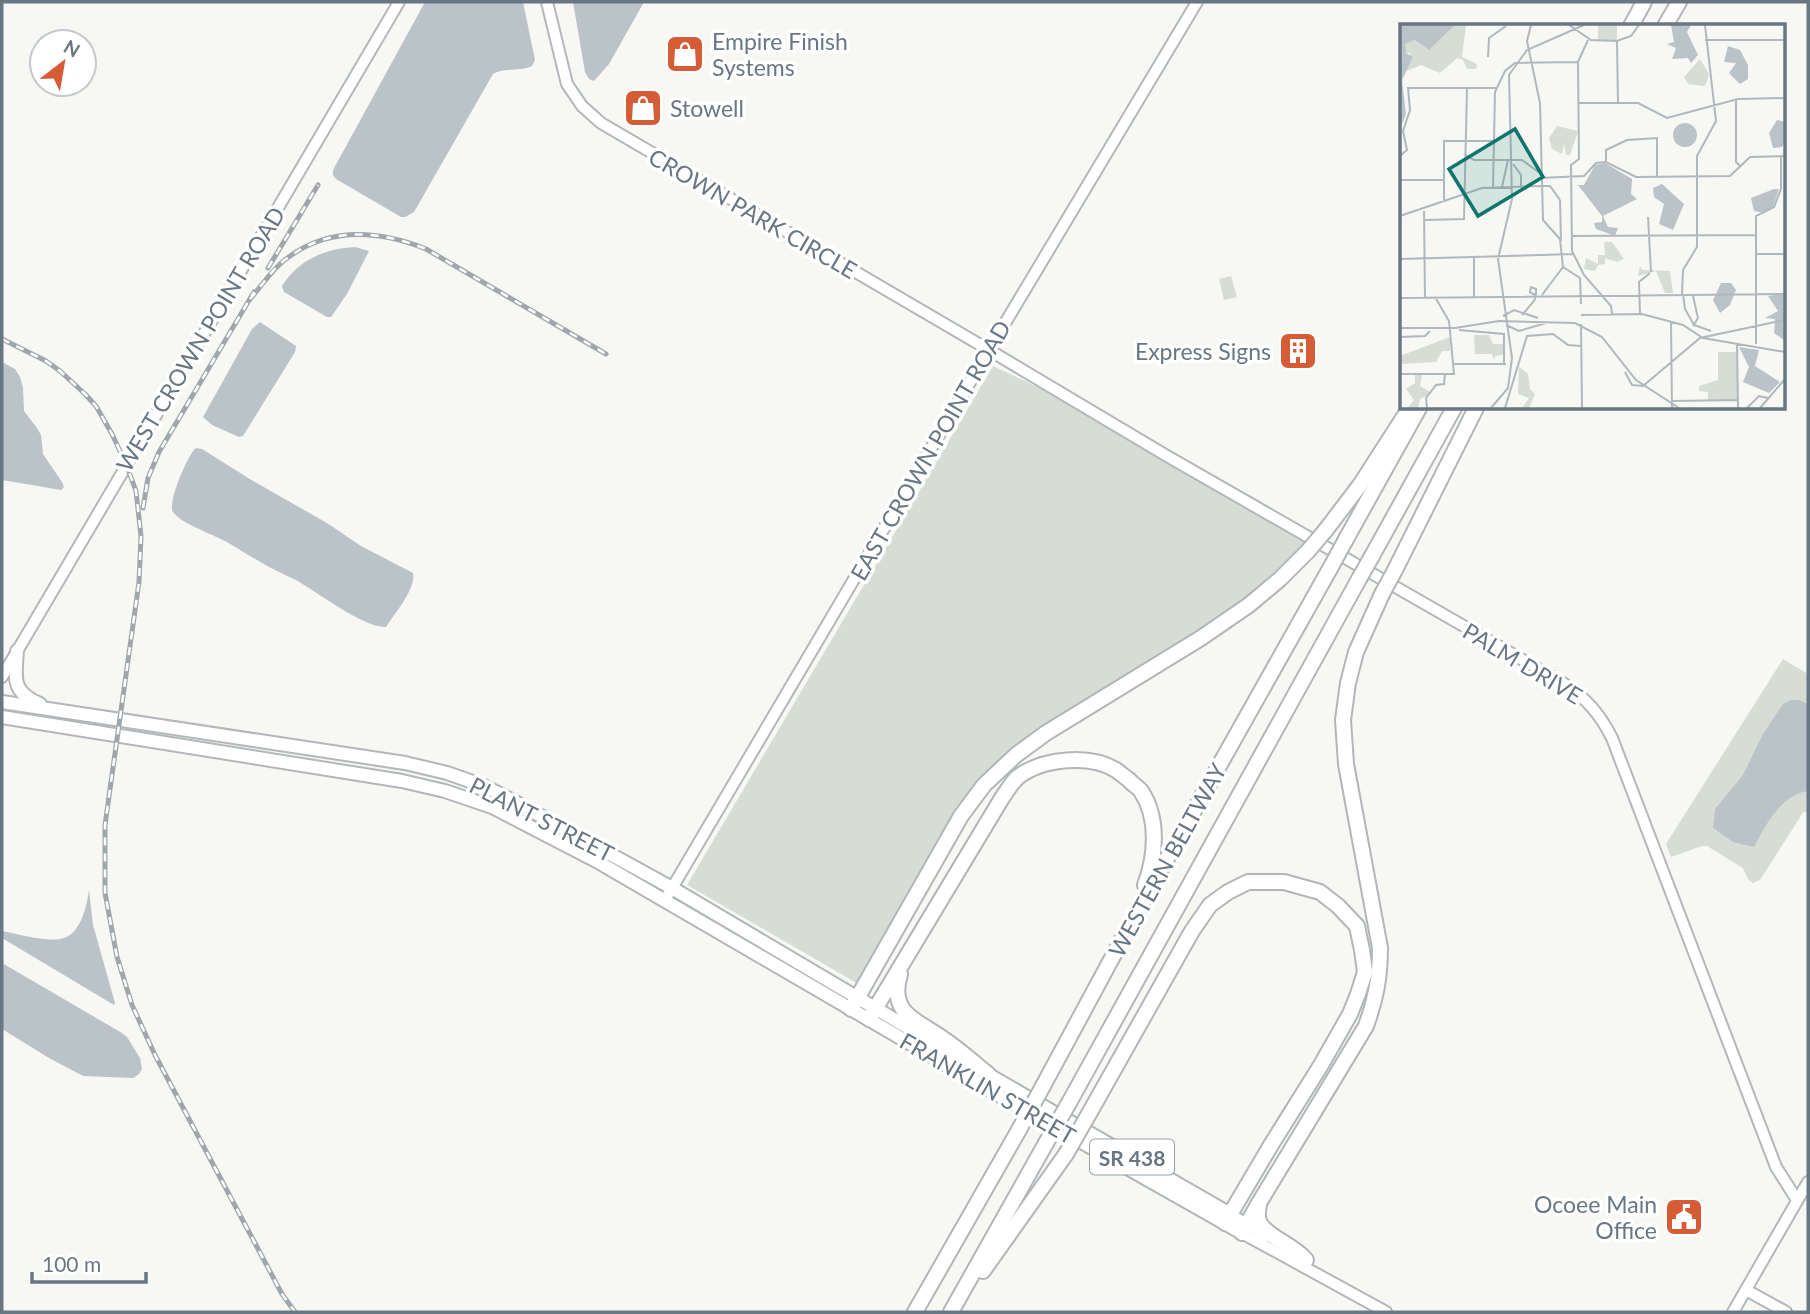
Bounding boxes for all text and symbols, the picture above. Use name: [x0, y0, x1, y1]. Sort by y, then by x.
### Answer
inset map: [1400, 24, 1786, 410]
place label: Empire Finish Systems: [712, 27, 848, 81]
north arrow: [28, 28, 98, 98]
shop icon: Empire Finish Systems: [664, 33, 706, 75]
text: N: [60, 34, 84, 62]
shop icon: Stowell: [622, 87, 664, 129]
place label: Stowell: [670, 94, 744, 122]
street label: CROWN PARK CIRCLE: [644, 142, 862, 284]
street label: WEST CROWN POINT ROAD: [110, 202, 290, 476]
street label: EAST CROWN POINT ROAD: [844, 315, 1016, 585]
building icon: Express Signs: [1277, 330, 1319, 372]
place label: Express Signs: [1135, 337, 1271, 365]
street label: PALM DRIVE: [1458, 616, 1588, 710]
street label: WESTERN BELTWAY: [1102, 758, 1232, 962]
street label: PLANT STREET: [465, 771, 619, 868]
street label: FRANKLIN STREET: [895, 1026, 1081, 1150]
road number: SR 438: [1090, 1140, 1174, 1174]
place label: Ocoee Main Office: [1534, 1190, 1657, 1244]
public building icon: Ocoee Main Office: [1663, 1196, 1705, 1238]
scale bar: [32, 1240, 145, 1284]
text: 100 m: [42, 1251, 101, 1276]

